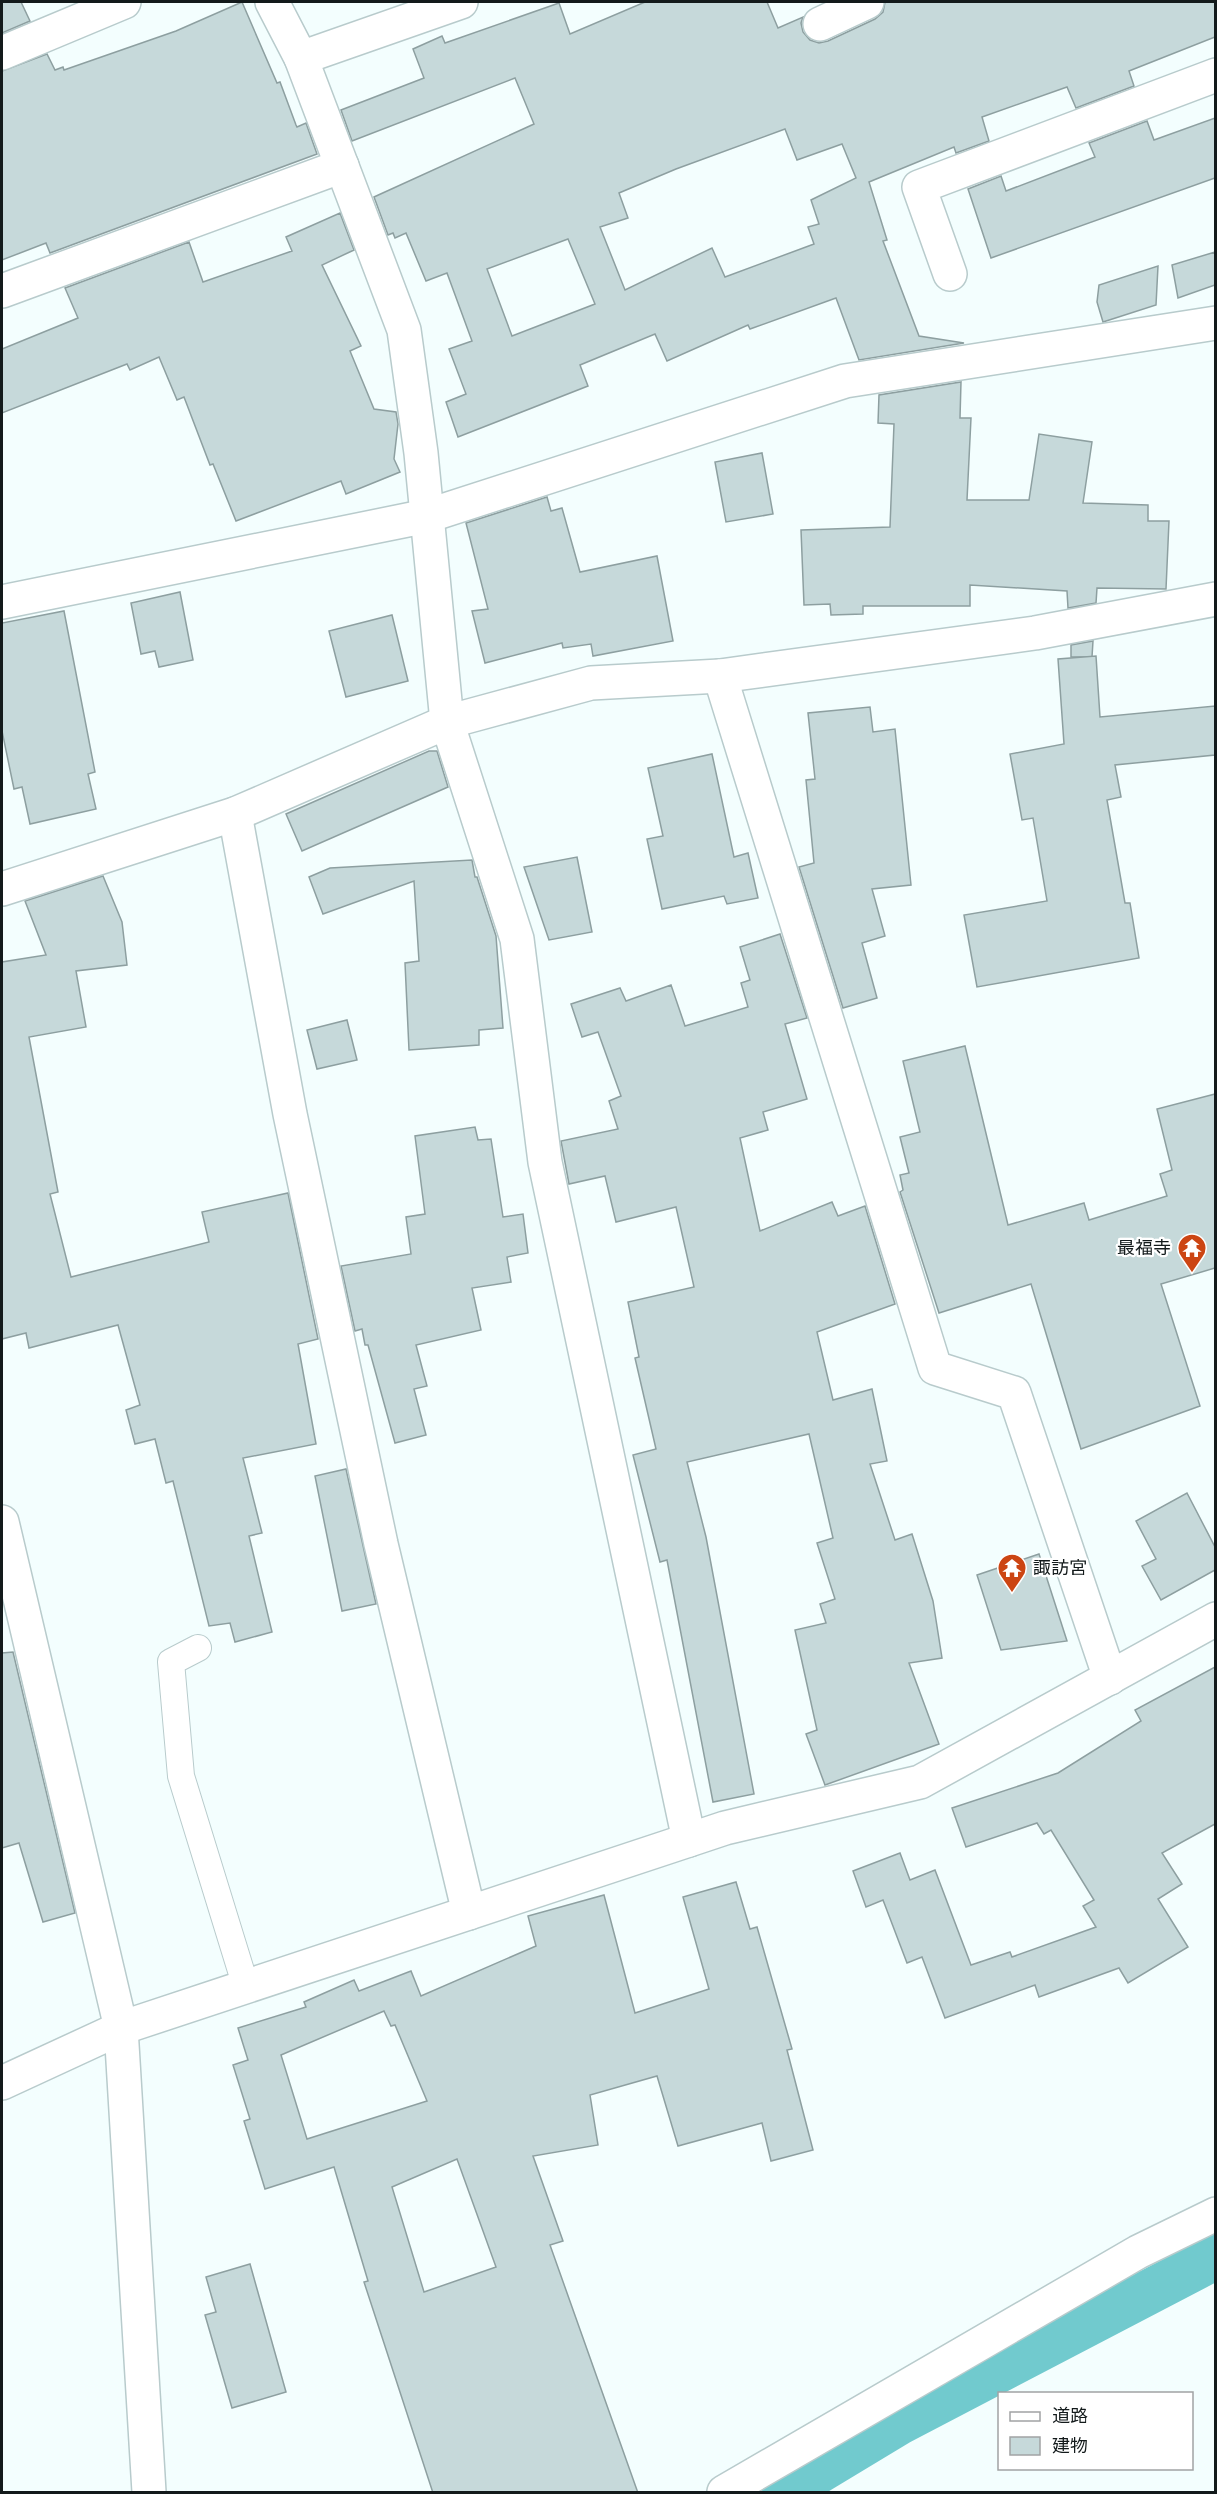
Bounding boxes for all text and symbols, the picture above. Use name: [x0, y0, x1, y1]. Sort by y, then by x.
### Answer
temple icon: 最福寺: [1176, 1232, 1208, 1274]
place label: 最福寺: [1117, 1237, 1171, 1259]
temple icon: 諏訪宮: [996, 1552, 1028, 1594]
place label: 諏訪宮: [1033, 1557, 1087, 1579]
legend: [998, 2392, 1193, 2470]
text: 道路: [1052, 2405, 1088, 2427]
text: 建物: [1052, 2435, 1088, 2457]

